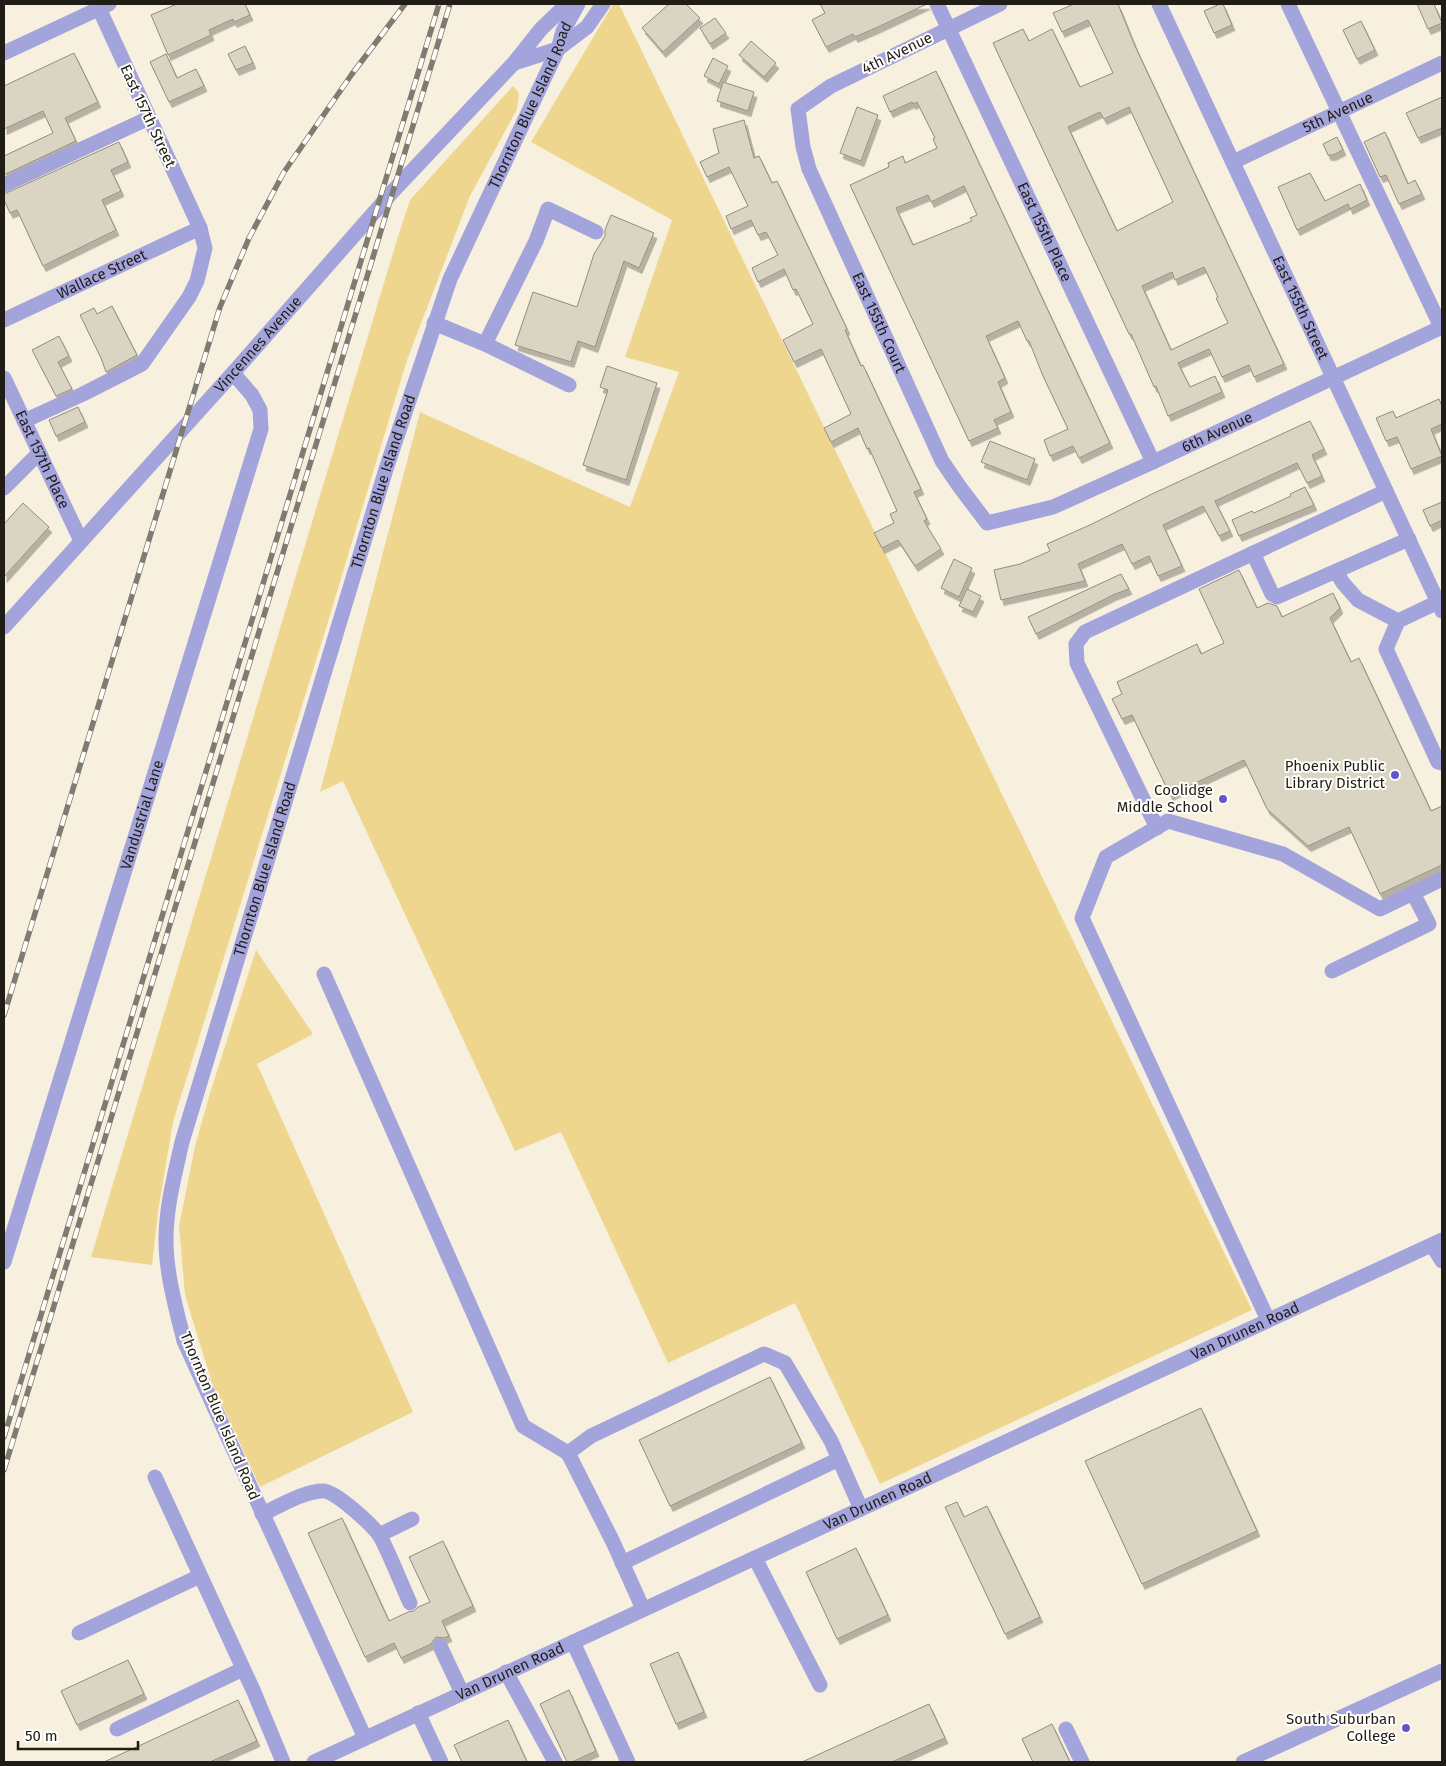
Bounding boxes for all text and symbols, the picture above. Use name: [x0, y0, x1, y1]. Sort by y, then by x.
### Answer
street label: Thornton Blue Island Road: [485, 18, 576, 192]
street label: 4th Avenue: [859, 28, 935, 78]
street label: East 157th Street: [116, 62, 180, 171]
street label: 5th Avenue: [1300, 88, 1376, 137]
street label: East 155th Place: [1013, 179, 1076, 285]
street label: Wallace Street: [54, 245, 150, 303]
street label: East 155th Street: [1269, 253, 1333, 363]
street label: East 155th Court: [848, 269, 910, 376]
street label: Vincennes Avenue: [211, 292, 305, 396]
street label: Thornton Blue Island Road: [347, 392, 419, 571]
street label: East 157th Place: [11, 407, 73, 512]
street label: 6th Avenue: [1179, 408, 1255, 456]
place label: Phoenix Public Library District: [1285, 757, 1386, 792]
street label: Vandustrial Lane: [117, 758, 167, 872]
marker: Phoenix Public Library District: [1389, 769, 1401, 781]
street label: Thornton Blue Island Road: [230, 780, 300, 958]
place label: Coolidge Middle School: [1117, 781, 1214, 816]
marker: Coolidge Middle School: [1217, 793, 1229, 805]
street label: Van Drunen Road: [1188, 1298, 1302, 1364]
street label: Thornton Blue Island Road: [176, 1329, 264, 1503]
street label: Van Drunen Road: [821, 1468, 935, 1534]
street label: Van Drunen Road: [453, 1638, 567, 1704]
place label: South Suburban College: [1286, 1710, 1396, 1745]
scale bar: [18, 1718, 138, 1750]
marker: South Suburban College: [1400, 1722, 1412, 1734]
text: 50 m: [25, 1727, 58, 1745]

